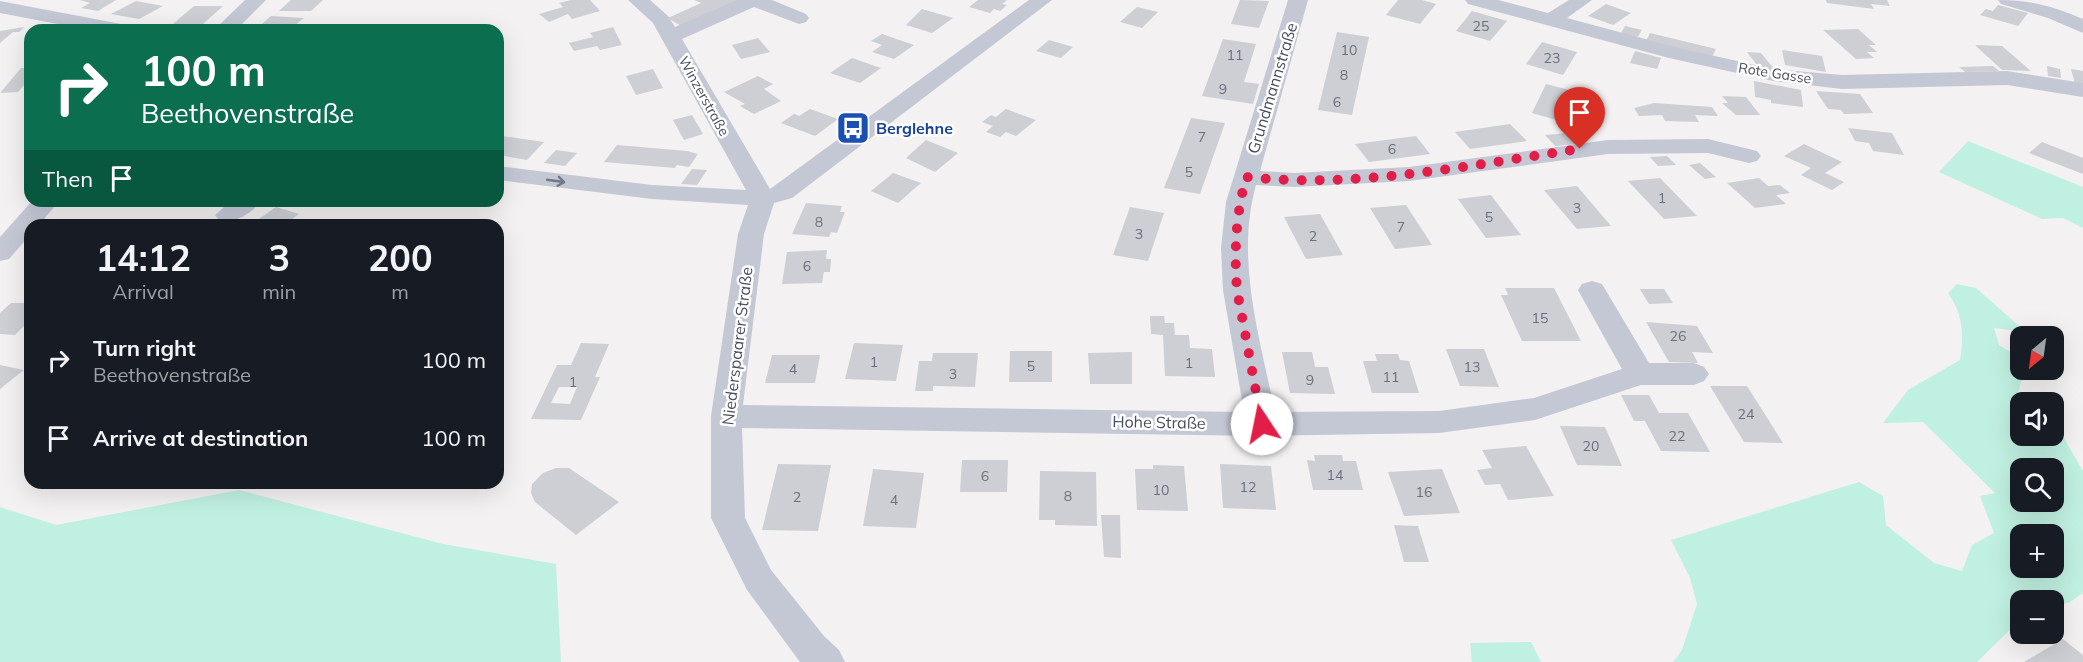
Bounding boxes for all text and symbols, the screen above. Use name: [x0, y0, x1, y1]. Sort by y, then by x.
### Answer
house number: 25: [1473, 17, 1489, 35]
street label: Grundmannstraße: [1243, 20, 1301, 156]
house number: 10: [1341, 41, 1357, 59]
text: 100 m: [141, 44, 266, 97]
house number: 11: [1227, 46, 1243, 64]
icon: right: [42, 48, 120, 126]
house number: 23: [1544, 49, 1560, 67]
street label: Winzerstraße: [675, 53, 733, 139]
street label: Rote Gasse: [1737, 58, 1813, 88]
house number: 8: [1340, 66, 1348, 84]
house number: 9: [1219, 80, 1227, 98]
pin: [1554, 87, 1605, 149]
house number: 6: [1333, 93, 1341, 111]
text: Beethovenstraße: [141, 96, 354, 130]
icon: arrive: [1563, 96, 1596, 129]
bus stop icon: Berglehne: [835, 110, 871, 146]
place label: Berglehne: [876, 118, 953, 138]
house number: 7: [1198, 128, 1206, 146]
house number: 6: [1388, 140, 1396, 158]
icon: arrive: [105, 162, 138, 195]
house number: 5: [1185, 163, 1193, 181]
text: Then: [42, 165, 93, 193]
one-way arrow: [546, 176, 565, 187]
house number: 1: [1658, 189, 1666, 207]
house number: 3: [1573, 199, 1581, 217]
house number: 5: [1485, 208, 1493, 226]
house number: 8: [815, 213, 823, 231]
house number: 7: [1397, 218, 1405, 236]
house number: 3: [1135, 225, 1143, 243]
house number: 2: [1309, 227, 1317, 245]
text: 14:12: [95, 235, 191, 280]
text: 3: [268, 235, 290, 280]
text: 200: [368, 235, 433, 280]
house number: 6: [803, 257, 811, 275]
street label: Niederspaarer Straße: [717, 266, 757, 426]
text: Arrival: [113, 279, 174, 304]
text: min: [262, 279, 296, 304]
text: m: [391, 279, 409, 304]
house number: 15: [1532, 309, 1548, 327]
north arrow: [2010, 326, 2064, 380]
map controls: [2010, 326, 2064, 644]
house number: 26: [1670, 327, 1686, 345]
text: Turn right: [93, 334, 196, 362]
icon: right: [42, 344, 75, 377]
text: 100 m: [421, 346, 486, 374]
house number: 1: [870, 353, 878, 371]
house number: 1: [1185, 354, 1193, 372]
house number: 5: [1027, 357, 1035, 375]
house number: 13: [1464, 358, 1480, 376]
house number: 4: [789, 360, 798, 378]
text: Beethovenstraße: [93, 362, 251, 387]
house number: 3: [949, 365, 957, 383]
house number: 11: [1383, 368, 1399, 386]
house number: 9: [1306, 371, 1314, 389]
house number: 1: [569, 373, 577, 391]
position arrow: [1230, 392, 1294, 456]
button: sound: [2010, 392, 2064, 446]
house number: 24: [1738, 405, 1755, 423]
street label: Hohe Straße: [1112, 411, 1206, 433]
icon: arrive: [42, 422, 75, 455]
text: Arrive at destination: [93, 424, 308, 452]
text: 100 m: [421, 424, 486, 452]
house number: 22: [1669, 427, 1685, 445]
house number: 20: [1583, 437, 1599, 455]
button: search: [2010, 458, 2064, 512]
house number: 14: [1327, 466, 1344, 484]
house number: 6: [981, 467, 989, 485]
house number: 12: [1240, 478, 1256, 496]
house number: 10: [1153, 481, 1169, 499]
house number: 16: [1416, 483, 1432, 501]
house number: 8: [1064, 487, 1072, 505]
house number: 2: [793, 488, 801, 506]
house number: 4: [890, 491, 899, 509]
button: +: [2010, 524, 2064, 578]
button: −: [2010, 590, 2064, 644]

